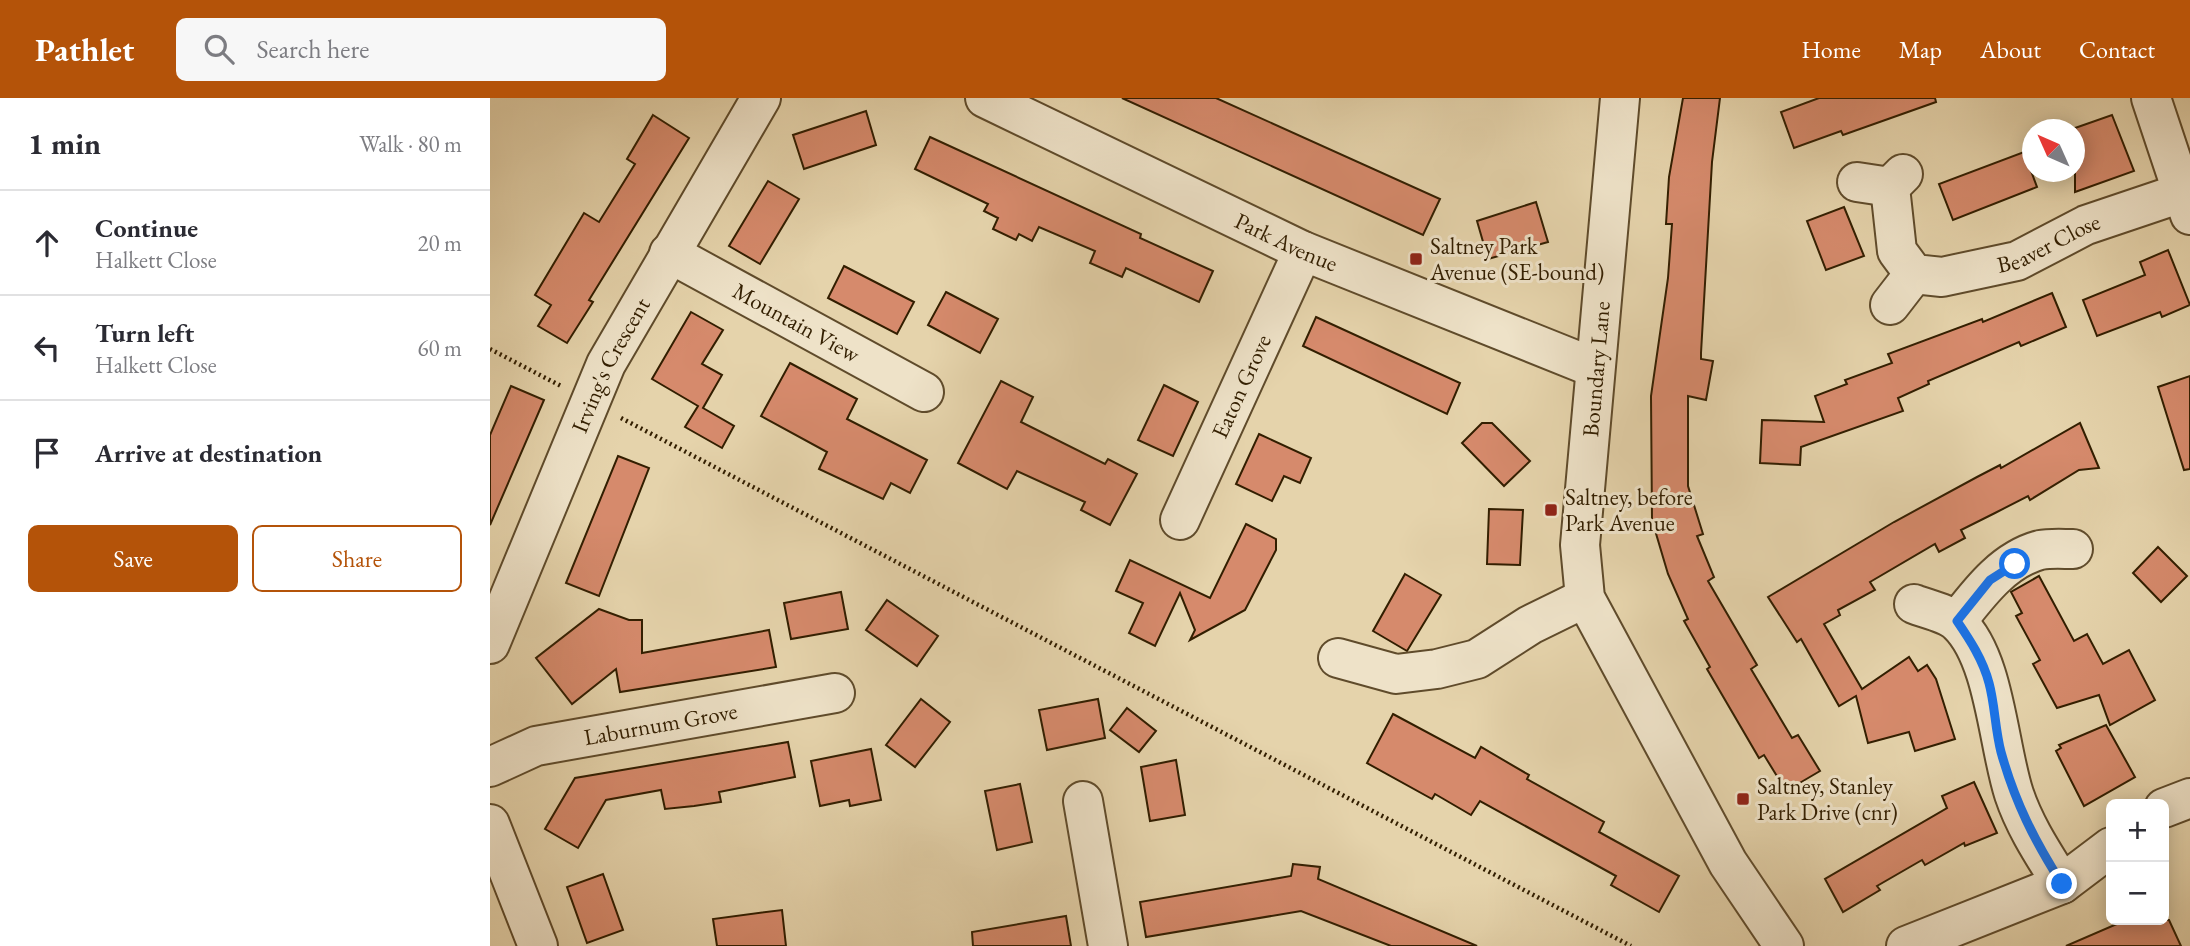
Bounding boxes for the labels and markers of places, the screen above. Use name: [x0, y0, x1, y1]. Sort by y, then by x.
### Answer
place label: Saltney Park Avenue (SE-bound): [1429, 231, 1604, 287]
marker: Saltney Park Avenue (SE-bound): [1408, 251, 1424, 267]
place label: Saltney, before Park Avenue: [1565, 482, 1693, 538]
marker: Saltney, before Park Avenue: [1543, 502, 1559, 518]
place label: Saltney, Stanley Park Drive (cnr): [1757, 771, 1898, 827]
marker: Saltney, Stanley Park Drive (cnr): [1735, 791, 1751, 807]

